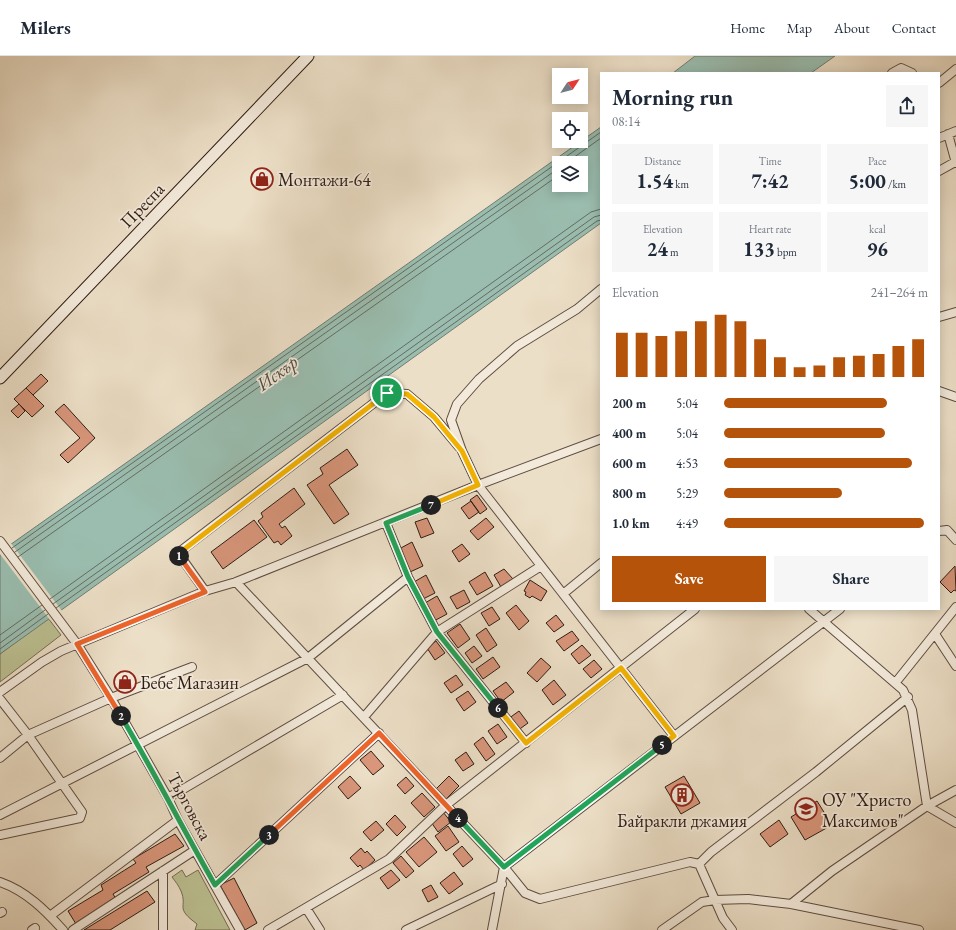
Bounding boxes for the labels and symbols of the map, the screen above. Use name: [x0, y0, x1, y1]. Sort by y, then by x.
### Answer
north arrow: [552, 68, 588, 104]
shop icon: Монтажи-64: [249, 166, 275, 192]
place label: Монтажи-64: [278, 168, 371, 191]
street label: Преспа: [115, 177, 170, 233]
water label: Искър: [251, 349, 303, 397]
pin: [370, 376, 404, 410]
pin: 7: [421, 495, 441, 515]
pin: 1: [169, 546, 189, 566]
shop icon: Бебе Магазин: [112, 669, 138, 695]
place label: Бебе Магазин: [140, 671, 239, 694]
pin: 6: [488, 698, 508, 718]
pin: 2: [111, 706, 131, 726]
pin: 5: [652, 735, 672, 755]
street label: Търговска: [163, 768, 218, 845]
building icon: Байракли джамия: [669, 782, 695, 808]
place label: ОУ "Христо Максимов": [822, 788, 912, 832]
school or university icon: ОУ "Христо Максимов": [793, 796, 819, 822]
pin: 4: [448, 808, 468, 828]
place label: Байракли джамия: [617, 809, 747, 832]
pin: 3: [259, 825, 279, 845]

